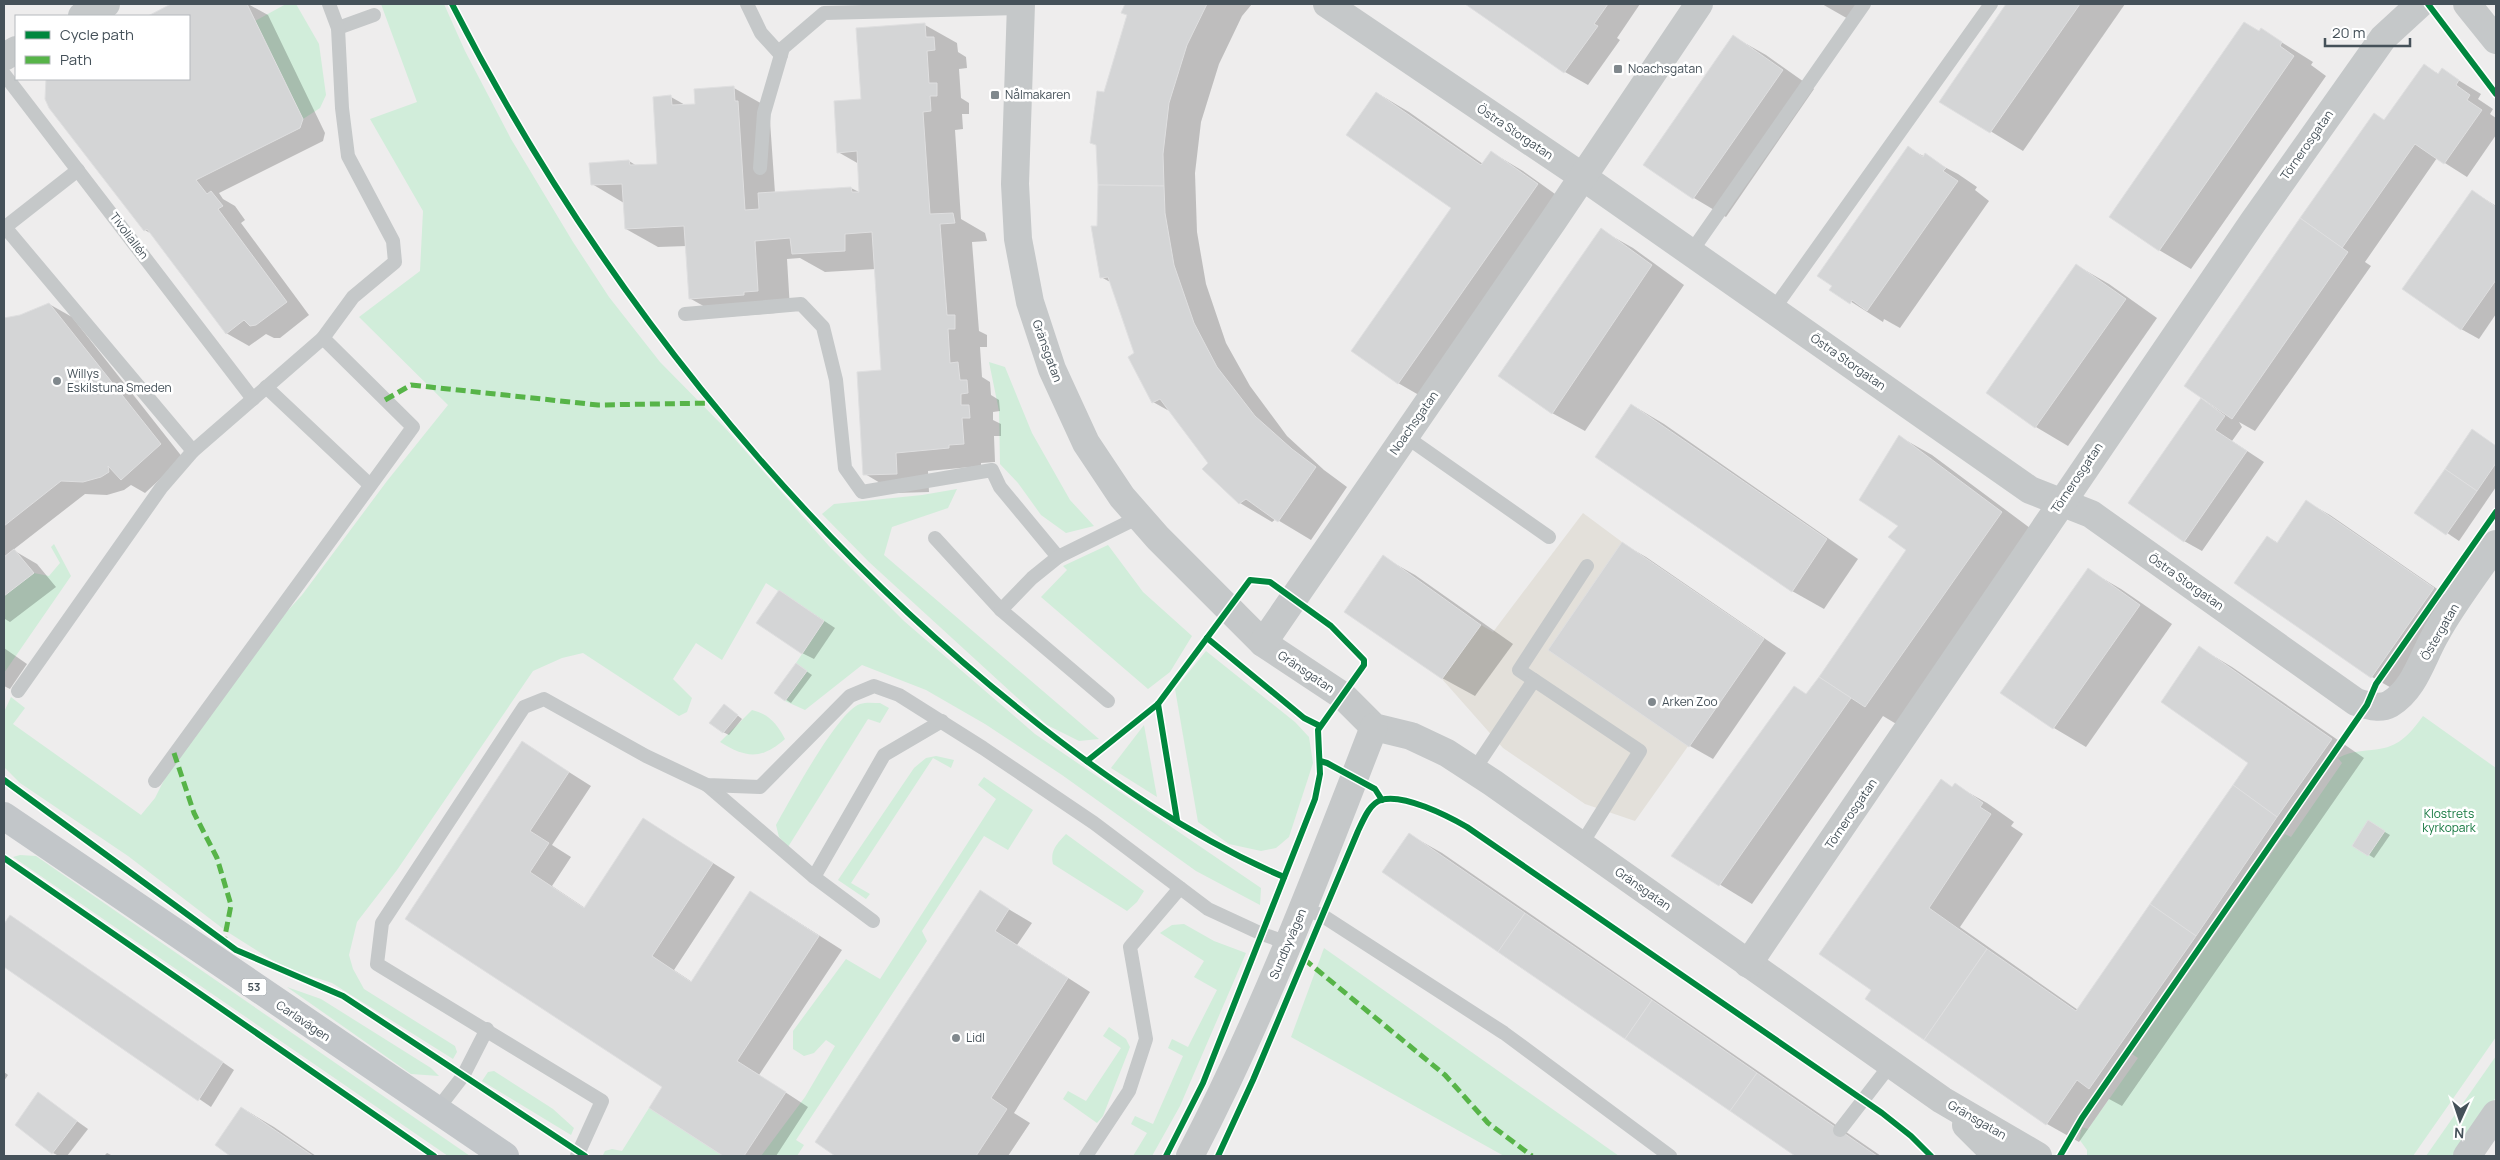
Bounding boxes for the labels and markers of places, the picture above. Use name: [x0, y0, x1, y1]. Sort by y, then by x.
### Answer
place label: Noachsgatan: [1628, 60, 1702, 77]
marker: Noachsgatan: [1612, 63, 1624, 75]
place label: Nålmakaren: [1005, 86, 1070, 103]
marker: Nålmakaren: [989, 89, 1001, 101]
place label: Willys Eskilstuna Smeden: [67, 365, 172, 396]
marker: Willys Eskilstuna Smeden: [51, 375, 63, 387]
place label: Arken Zoo: [1662, 693, 1718, 710]
marker: Arken Zoo: [1646, 696, 1658, 708]
place label: Lidl: [966, 1029, 985, 1046]
marker: Lidl: [950, 1032, 962, 1044]

